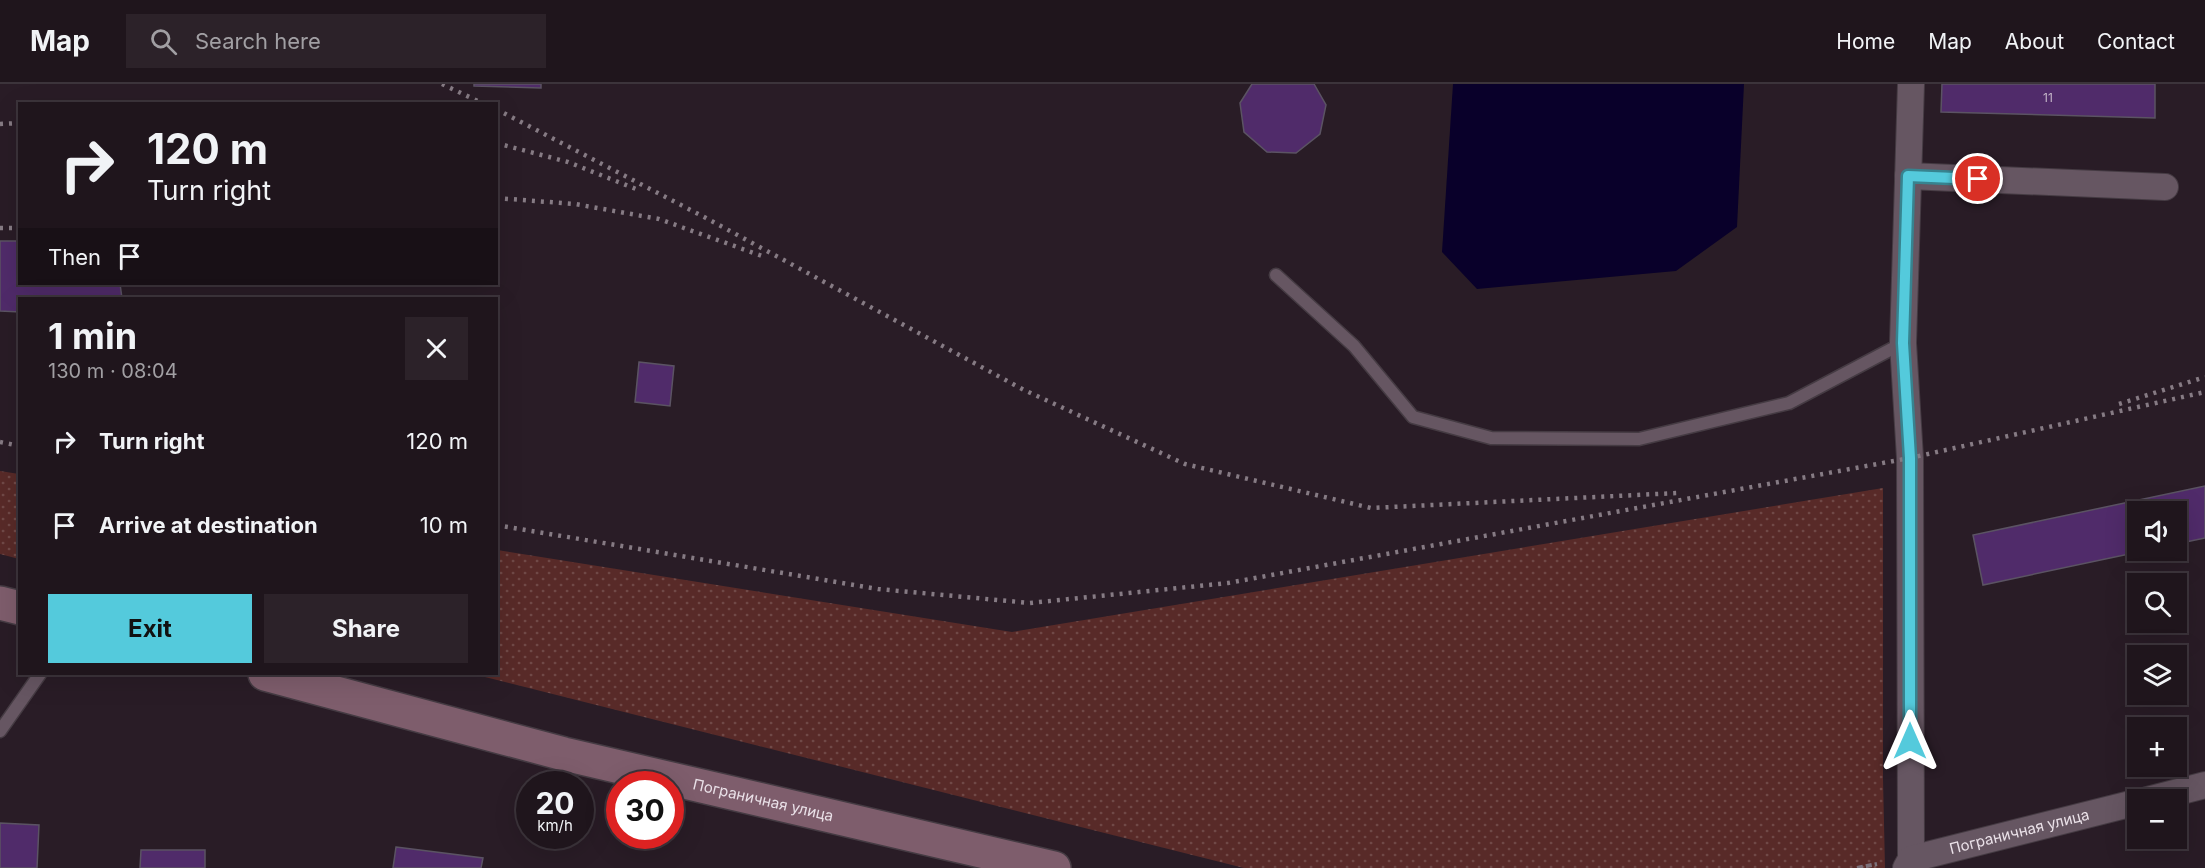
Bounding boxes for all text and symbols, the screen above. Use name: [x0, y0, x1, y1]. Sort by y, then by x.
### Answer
search box: [126, 14, 546, 68]
text: Map: [30, 24, 90, 58]
icon: search: [147, 25, 180, 58]
text: Search here: [195, 28, 321, 54]
text: Home: [1836, 29, 1895, 54]
text: Map: [1928, 29, 1972, 54]
text: About: [2005, 29, 2064, 54]
text: Contact: [2097, 29, 2175, 54]
house number: 11: [2043, 90, 2053, 105]
text: 120 m: [147, 123, 268, 174]
icon: right: [48, 126, 126, 204]
pin: [1952, 153, 2003, 204]
icon: arrive: [1961, 162, 1994, 195]
text: Turn right: [147, 174, 271, 207]
icon: arrive: [113, 240, 146, 273]
text: Then: [48, 244, 101, 270]
text: 1 min: [48, 314, 137, 358]
button: close: [405, 317, 468, 380]
text: 130 m · 08:04: [48, 359, 178, 383]
icon: right: [48, 425, 81, 458]
text: Turn right: [99, 428, 205, 454]
text: 120 m: [406, 428, 468, 454]
map controls: [2127, 501, 2187, 849]
button: sound: [2127, 501, 2187, 561]
icon: arrive: [48, 509, 81, 542]
text: Arrive at destination: [99, 512, 318, 538]
text: 10 m: [420, 512, 468, 538]
button: search: [2127, 573, 2187, 633]
button: Exit: [48, 594, 252, 663]
button: Share: [264, 594, 468, 663]
button: layers: [2127, 645, 2187, 705]
position arrow: [1878, 709, 1942, 773]
button: +: [2127, 717, 2187, 777]
speed limit sign: 30: [606, 771, 684, 849]
street label: Пограничная улица: [691, 774, 835, 825]
text: 20: [535, 785, 575, 821]
button: −: [2127, 789, 2187, 849]
street label: Пограничная улица: [1947, 805, 2091, 858]
text: km/h: [537, 816, 573, 835]

